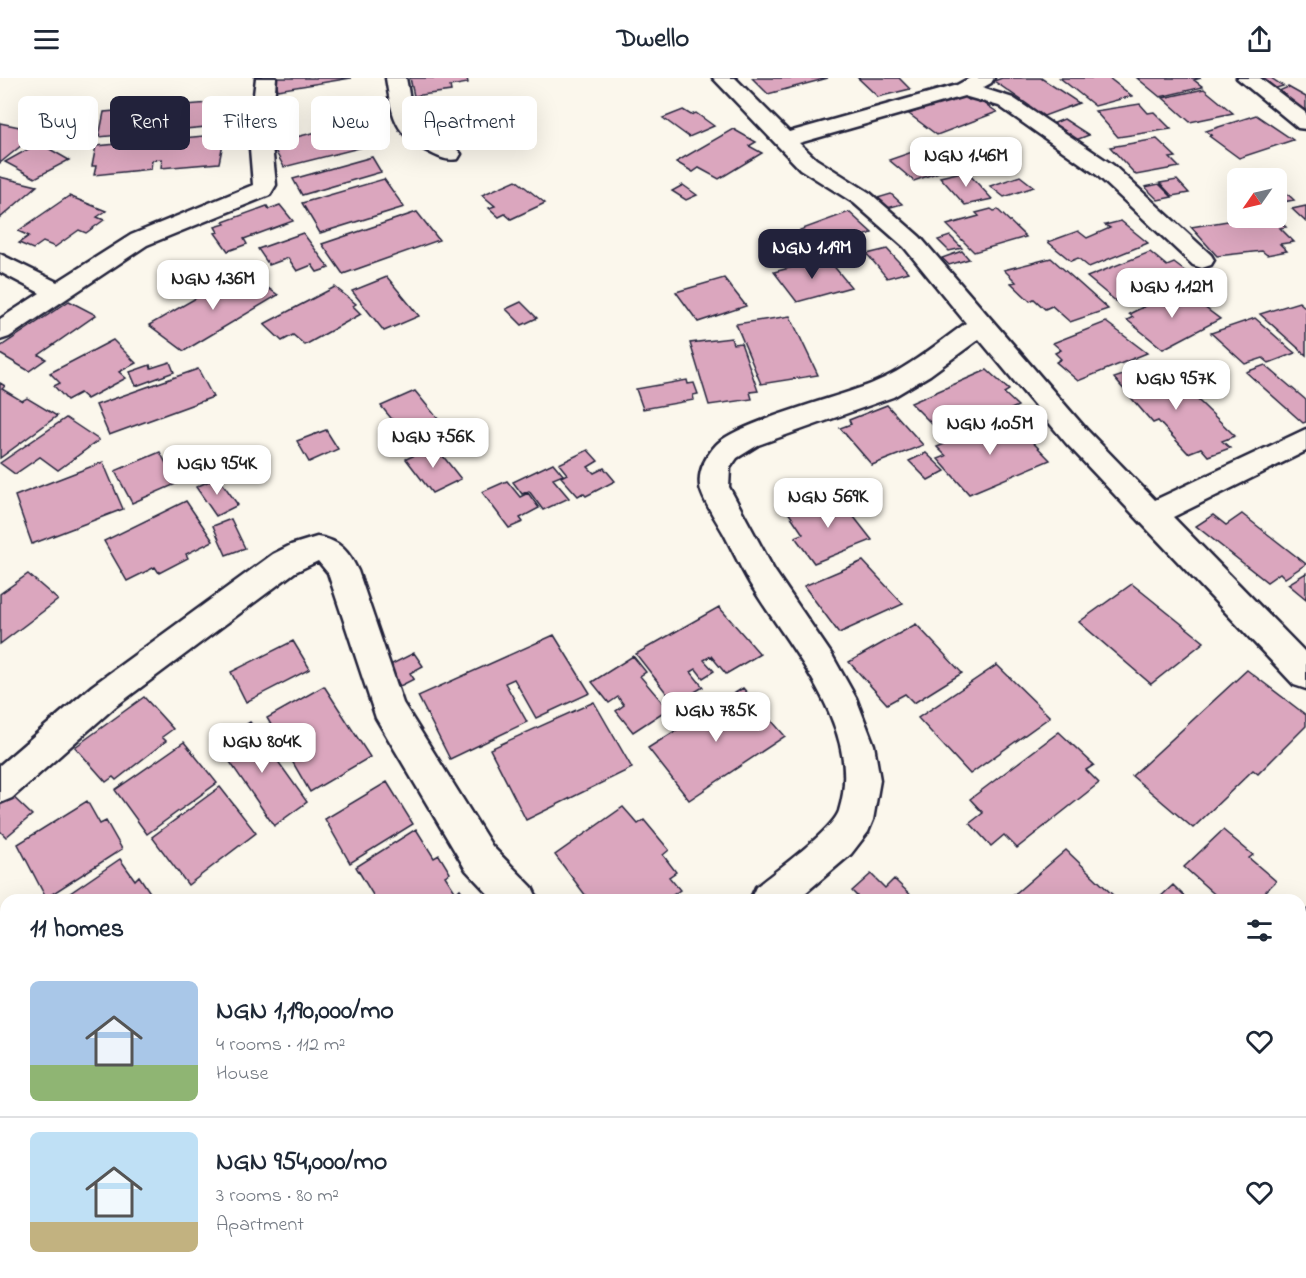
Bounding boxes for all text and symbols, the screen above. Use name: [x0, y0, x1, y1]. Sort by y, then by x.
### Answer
text: Dwello: [617, 20, 689, 59]
icon: menu: [30, 23, 63, 56]
icon: share: [1243, 23, 1276, 56]
chip: Buy: [18, 96, 98, 150]
chip: Rent: [110, 96, 190, 150]
chip: Filters: [202, 96, 299, 150]
chip: New: [311, 96, 390, 150]
chip: Apartment: [402, 96, 537, 150]
pin: NGN 1.46M: [897, 137, 1035, 188]
text: NGN 1.46M: [924, 142, 1008, 171]
north arrow: [1227, 168, 1287, 228]
map controls: [1227, 168, 1287, 228]
pin: NGN 1.19M: [743, 229, 881, 280]
text: NGN 1.19M: [772, 234, 852, 263]
pin: NGN 1.36M: [144, 260, 282, 311]
text: NGN 1.36M: [171, 265, 255, 294]
pin: NGN 1.12M: [1103, 268, 1241, 319]
text: NGN 1.12M: [1130, 273, 1214, 302]
pin: NGN 957K: [1114, 360, 1238, 411]
text: NGN 957K: [1136, 365, 1216, 394]
pin: NGN 1.05M: [921, 405, 1059, 456]
text: NGN 1.05M: [946, 410, 1034, 439]
pin: NGN 756K: [371, 418, 495, 469]
text: NGN 756K: [392, 423, 474, 452]
pin: NGN 954K: [155, 445, 279, 496]
text: NGN 954K: [177, 450, 257, 479]
pin: NGN 569K: [766, 478, 890, 529]
text: NGN 569K: [788, 483, 868, 512]
pin: NGN 785K: [654, 692, 778, 743]
text: NGN 785K: [675, 697, 757, 726]
pin: NGN 804K: [200, 723, 324, 774]
text: NGN 804K: [223, 728, 301, 757]
text: 11 homes: [30, 911, 124, 949]
icon: filters: [1243, 914, 1276, 947]
text: NGN 1,190,000/mo: [216, 993, 394, 1031]
icon: home: [78, 1005, 150, 1077]
icon: heart: [1243, 1025, 1276, 1058]
text: 4 rooms · 112 m²: [216, 1031, 345, 1060]
text: House: [216, 1060, 269, 1089]
text: NGN 954,000/mo: [216, 1144, 387, 1182]
icon: home: [78, 1156, 150, 1228]
icon: heart: [1243, 1176, 1276, 1209]
text: 3 rooms · 80 m²: [216, 1182, 339, 1211]
text: Apartment: [216, 1211, 304, 1240]

